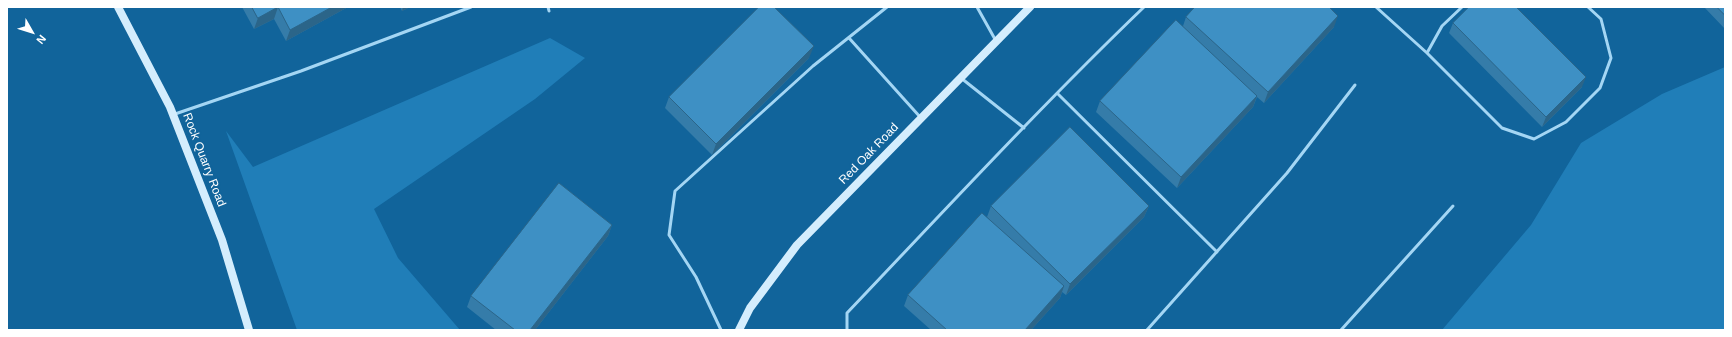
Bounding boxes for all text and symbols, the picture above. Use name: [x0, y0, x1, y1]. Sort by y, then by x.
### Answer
north arrow: [12, 12, 52, 52]
text: N: [34, 33, 48, 46]
street label: Rock Quarry Road: [179, 111, 229, 209]
street label: Red Oak Road: [836, 120, 902, 188]

